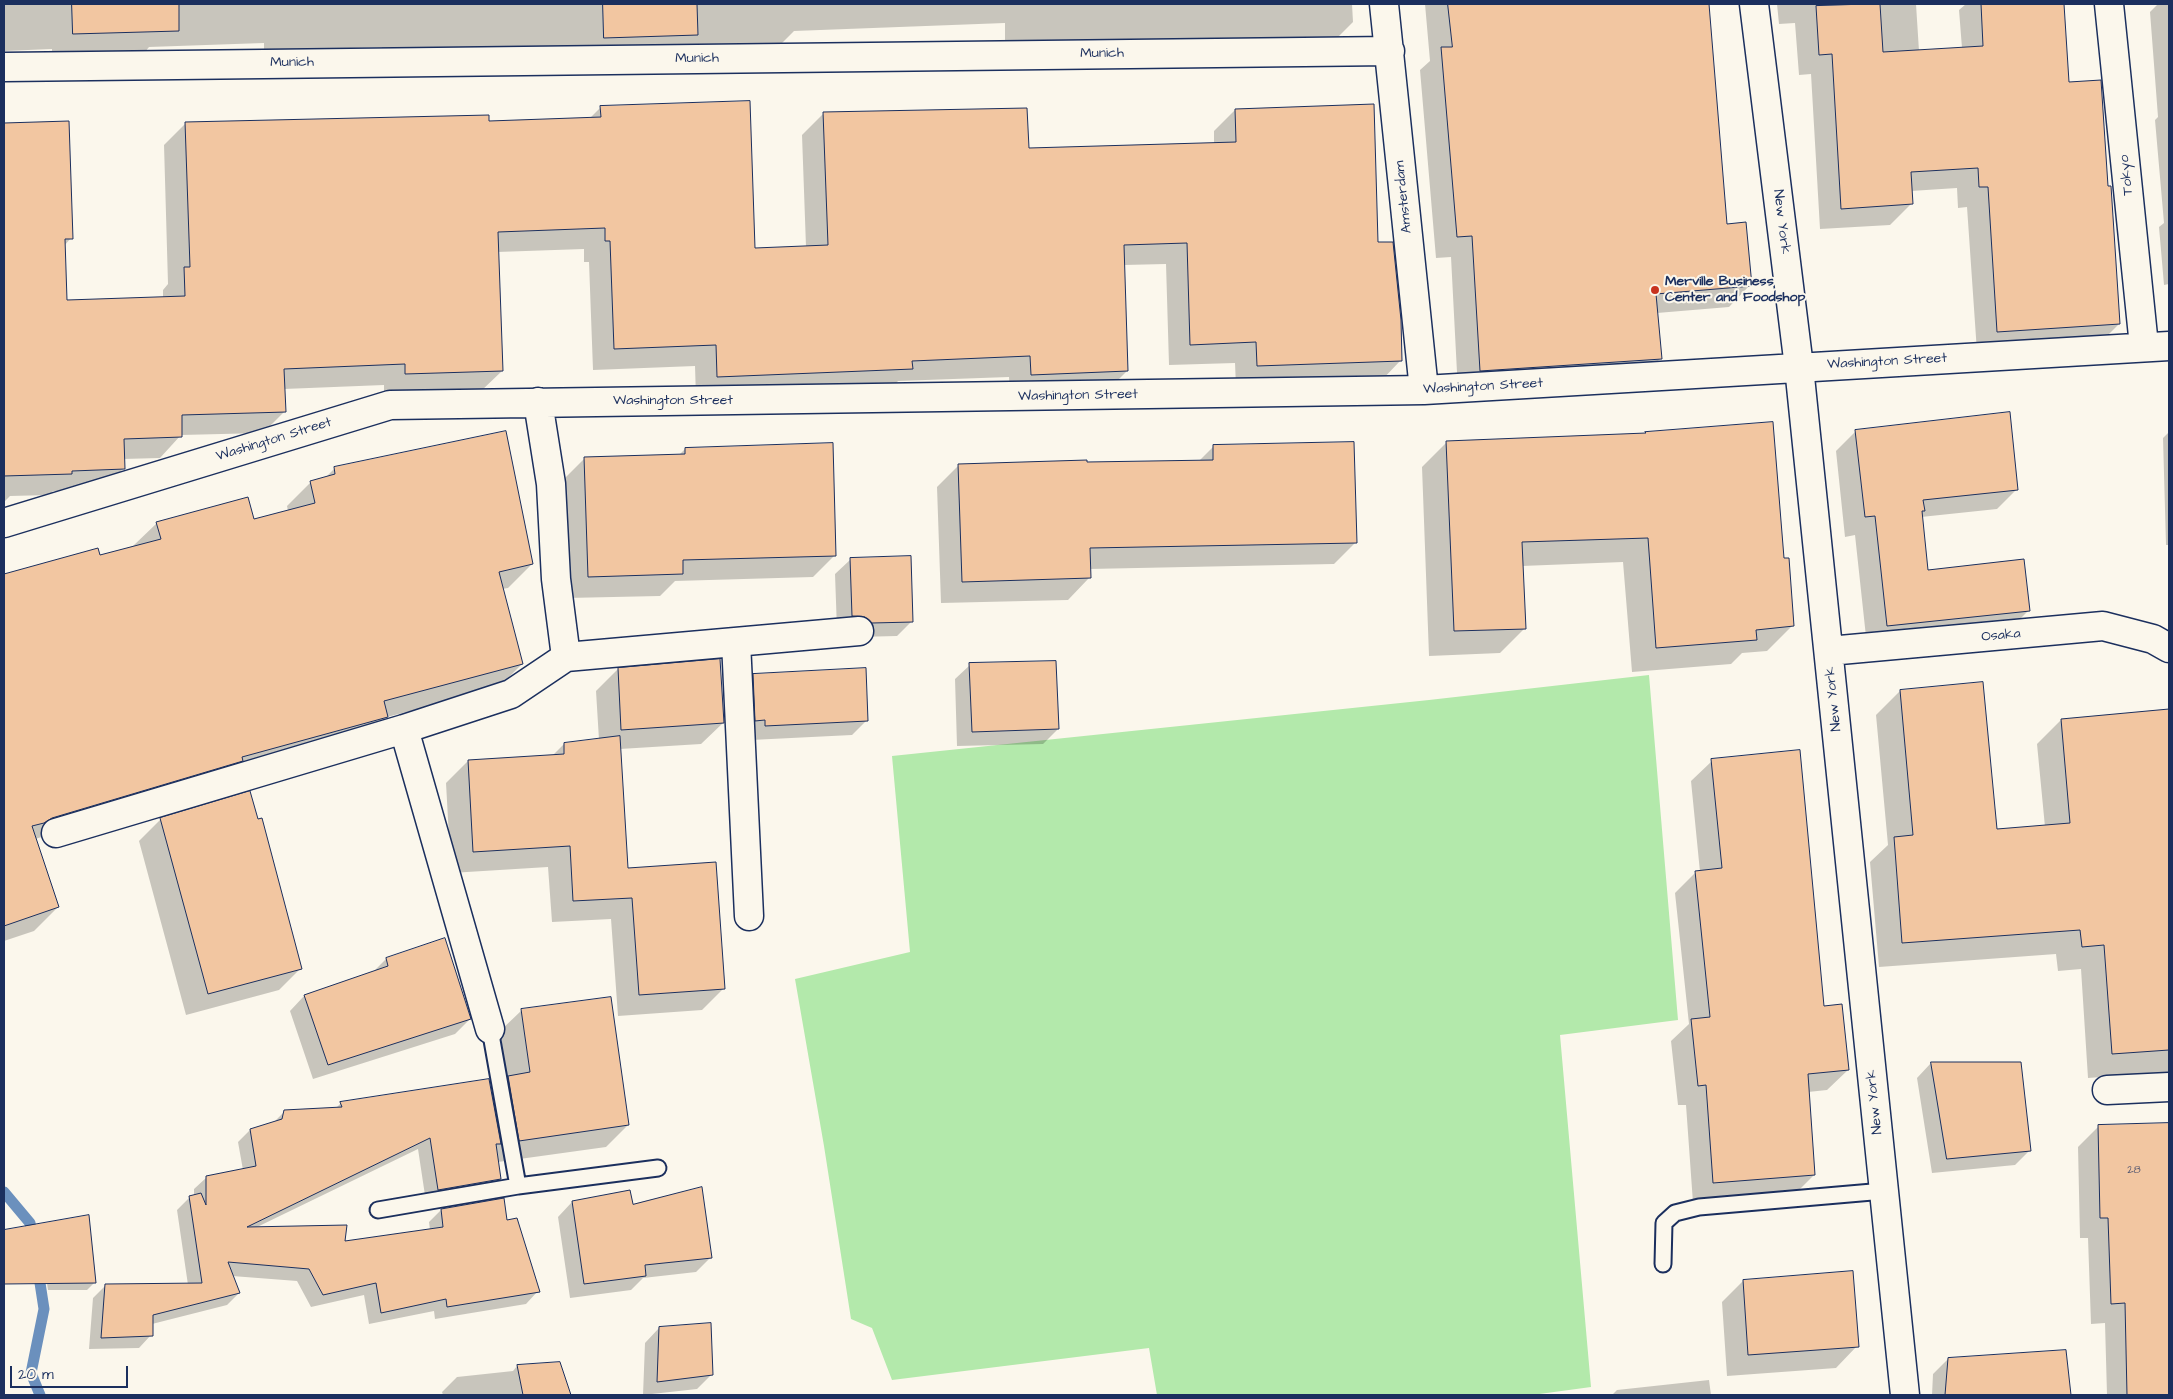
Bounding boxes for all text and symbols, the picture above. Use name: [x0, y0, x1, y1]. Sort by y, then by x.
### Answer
street label: Munich: [1080, 45, 1124, 63]
street label: Munich: [675, 50, 719, 68]
street label: Munich: [270, 54, 314, 72]
street label: Tokyo: [2117, 154, 2137, 196]
street label: Amsterdam: [1392, 160, 1416, 234]
street label: New York: [1769, 189, 1793, 255]
place label: Merville Business Center and Foodshop: [1665, 274, 1805, 306]
marker: Merville Business Center and Foodshop: [1649, 284, 1661, 296]
street label: Washington Street: [1827, 350, 1947, 374]
street label: Washington Street: [1423, 375, 1543, 399]
street label: Washington Street: [1018, 387, 1138, 405]
street label: Washington Street: [613, 393, 733, 409]
street label: Washington Street: [214, 414, 334, 466]
street label: Osaka: [1981, 626, 2021, 646]
street label: New York: [1822, 666, 1846, 732]
street label: New York: [1863, 1069, 1887, 1135]
house number: 28: [2127, 1164, 2141, 1178]
scale bar: [12, 1356, 130, 1388]
text: 20 m: [18, 1364, 54, 1385]

